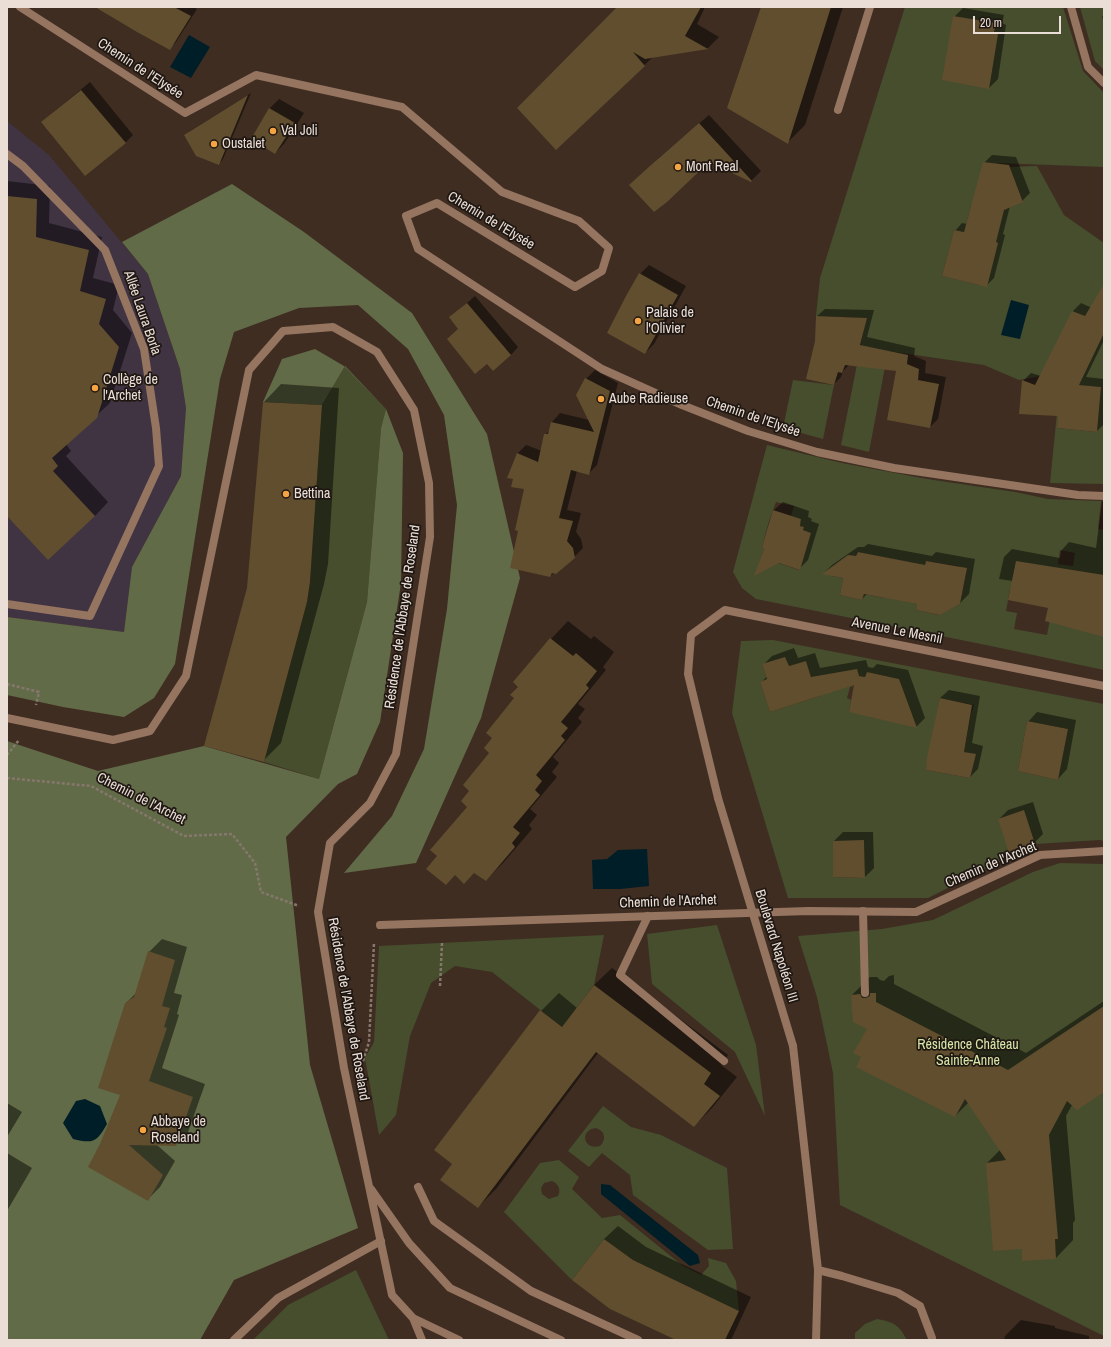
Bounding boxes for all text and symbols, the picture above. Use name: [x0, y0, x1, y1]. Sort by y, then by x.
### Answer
scale bar: [975, 8, 1063, 34]
text: 20 m: [980, 15, 1002, 31]
street label: Chemin de l'Elysée: [94, 35, 186, 103]
place label: Val Joli: [281, 123, 318, 139]
marker: Val Joli: [268, 126, 278, 136]
place label: Oustalet: [222, 136, 265, 152]
marker: Oustalet: [209, 139, 219, 149]
place label: Mont Real: [686, 159, 738, 175]
marker: Mont Real: [673, 162, 683, 172]
street label: Chemin de l'Elysée: [444, 188, 538, 254]
street label: Allée Laura Borla: [120, 269, 164, 357]
place label: Palais de l'Olivier: [646, 305, 694, 338]
marker: Palais de l'Olivier: [633, 316, 643, 326]
place label: Collège de l'Archet: [103, 372, 158, 404]
marker: Collège de l'Archet: [90, 383, 100, 393]
place label: Aube Radieuse: [609, 391, 688, 407]
street label: Chemin de l'Elysée: [704, 393, 802, 441]
marker: Aube Radieuse: [596, 394, 606, 404]
place label: Bettina: [294, 486, 330, 502]
marker: Bettina: [281, 489, 291, 499]
street label: Résidence de l'Abbaye de Roseland: [382, 524, 424, 710]
street label: Avenue Le Mesnil: [850, 614, 944, 648]
street label: Chemin de l'Archet: [94, 769, 188, 829]
street label: Chemin de l'Archet: [943, 838, 1039, 892]
street label: Boulevard Napoléon III: [751, 888, 801, 1004]
street label: Chemin de l'Archet: [619, 892, 717, 912]
street label: Résidence de l'Abbaye de Roseland: [324, 916, 372, 1102]
park label: Résidence Château Sainte-Anne: [917, 1037, 1019, 1070]
place label: Abbaye de Roseland: [151, 1114, 206, 1146]
marker: Abbaye de Roseland: [138, 1125, 148, 1135]

